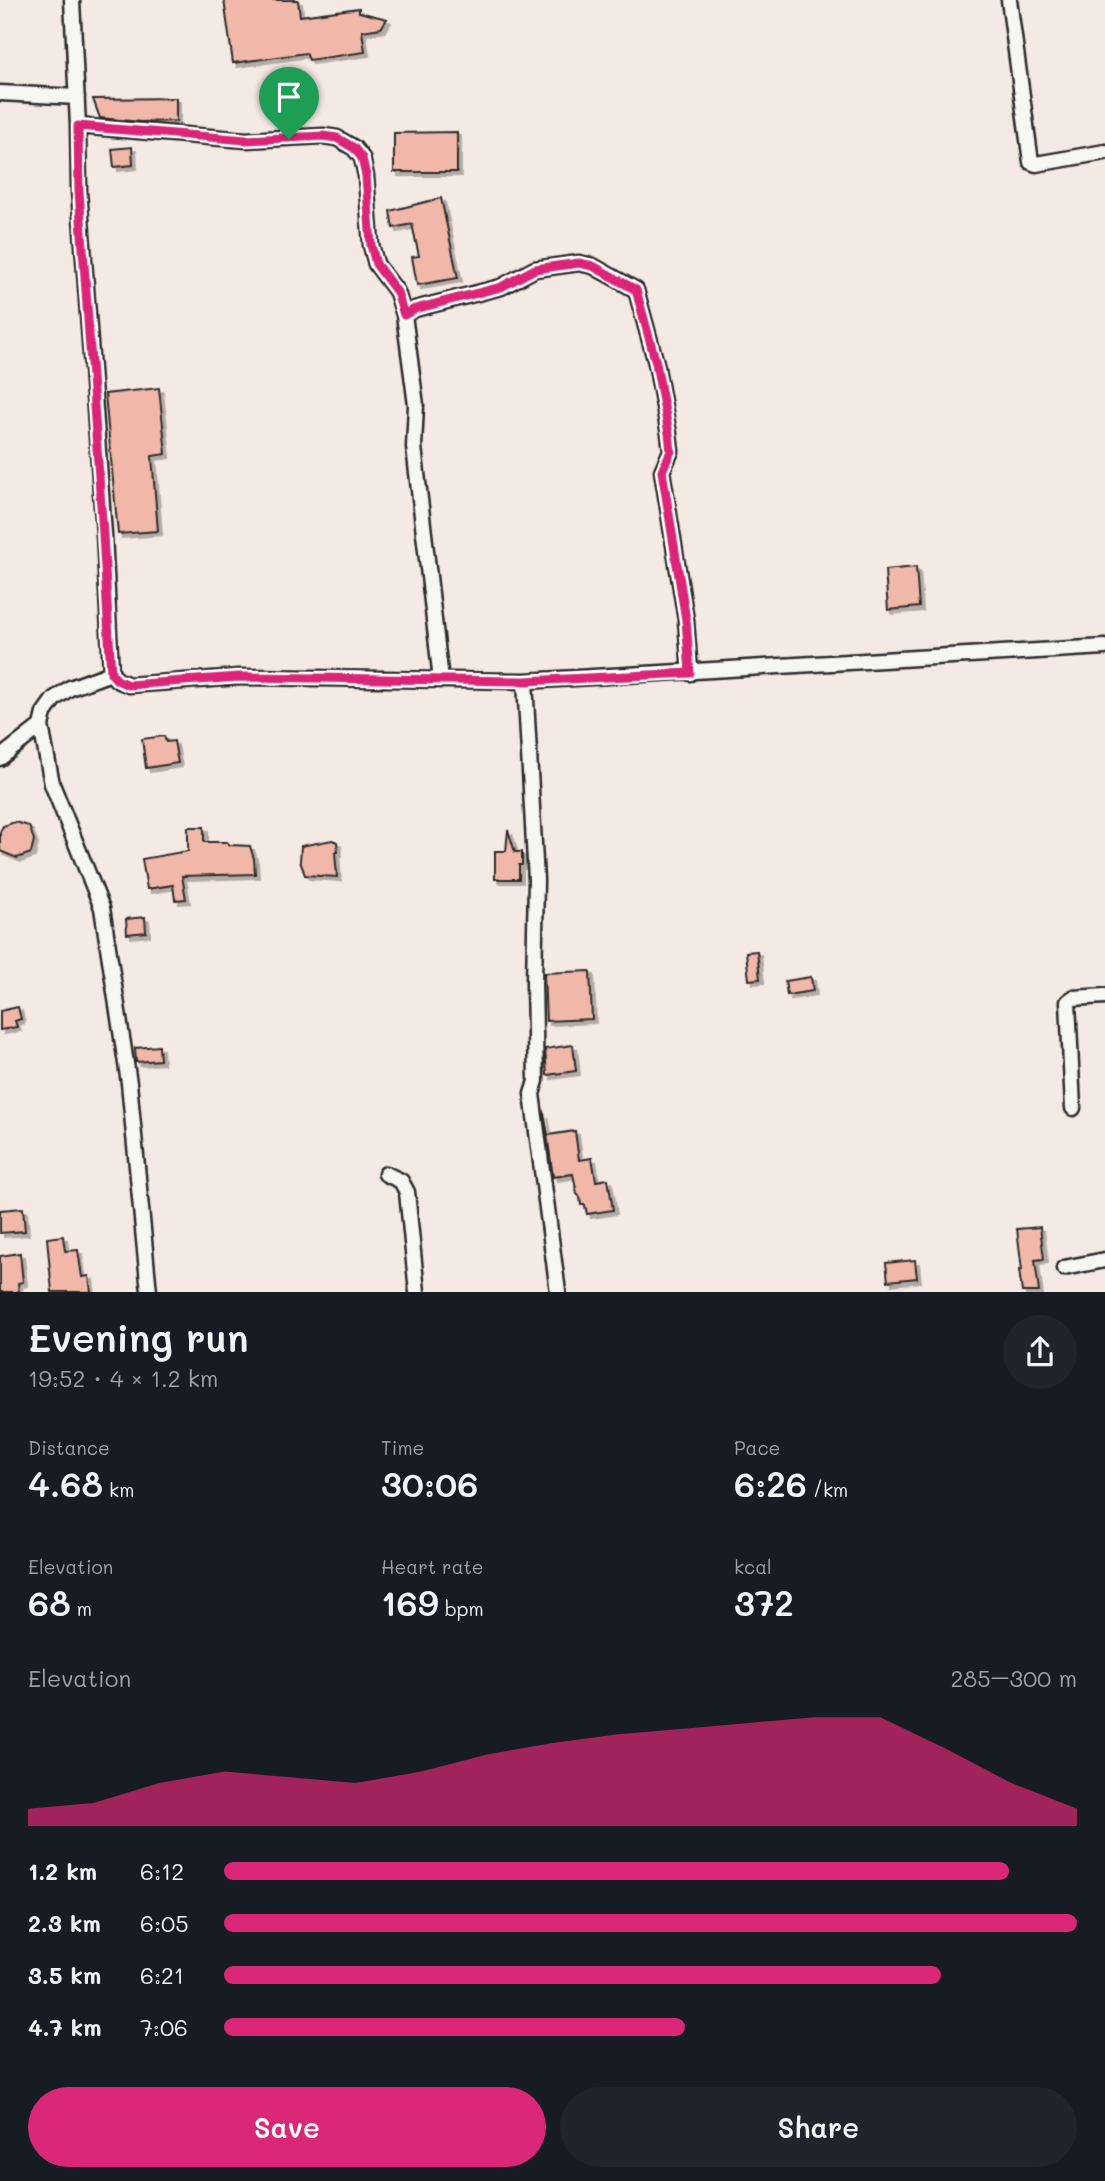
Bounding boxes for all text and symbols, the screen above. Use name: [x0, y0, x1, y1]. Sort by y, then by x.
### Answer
pin: [259, 67, 319, 139]
icon: arrive: [270, 78, 308, 116]
text: Evening run: [28, 1312, 249, 1362]
button: share: [1003, 1315, 1077, 1389]
text: 19:52 · 4 × 1.2 km: [28, 1363, 218, 1393]
text: Distance: [28, 1435, 110, 1460]
text: Time: [381, 1435, 424, 1460]
text: Pace: [734, 1435, 780, 1460]
text: 4.68: [28, 1460, 103, 1506]
text: 30:06: [381, 1460, 478, 1506]
text: 6:26: [734, 1460, 807, 1506]
text: km: [103, 1477, 134, 1502]
text: /km: [807, 1477, 848, 1502]
text: Elevation: [28, 1554, 113, 1579]
text: Heart rate: [381, 1554, 484, 1579]
text: kcal: [734, 1554, 772, 1579]
text: 68: [28, 1579, 71, 1625]
text: 169: [381, 1579, 439, 1625]
text: 372: [734, 1579, 794, 1625]
text: m: [71, 1596, 92, 1621]
text: bpm: [439, 1596, 484, 1621]
text: Elevation: [28, 1663, 131, 1693]
text: 285–300 m: [950, 1663, 1077, 1693]
text: 1.2 km: [28, 1856, 97, 1886]
text: 6:12: [140, 1856, 184, 1886]
text: 2.3 km: [28, 1908, 101, 1938]
text: 6:05: [140, 1908, 189, 1938]
text: 3.5 km: [28, 1960, 101, 1990]
text: 6:21: [140, 1960, 184, 1990]
text: 4.7 km: [28, 2012, 101, 2042]
text: 7:06: [140, 2012, 188, 2042]
button: Save: [28, 2087, 546, 2167]
button: Share: [560, 2087, 1077, 2167]

